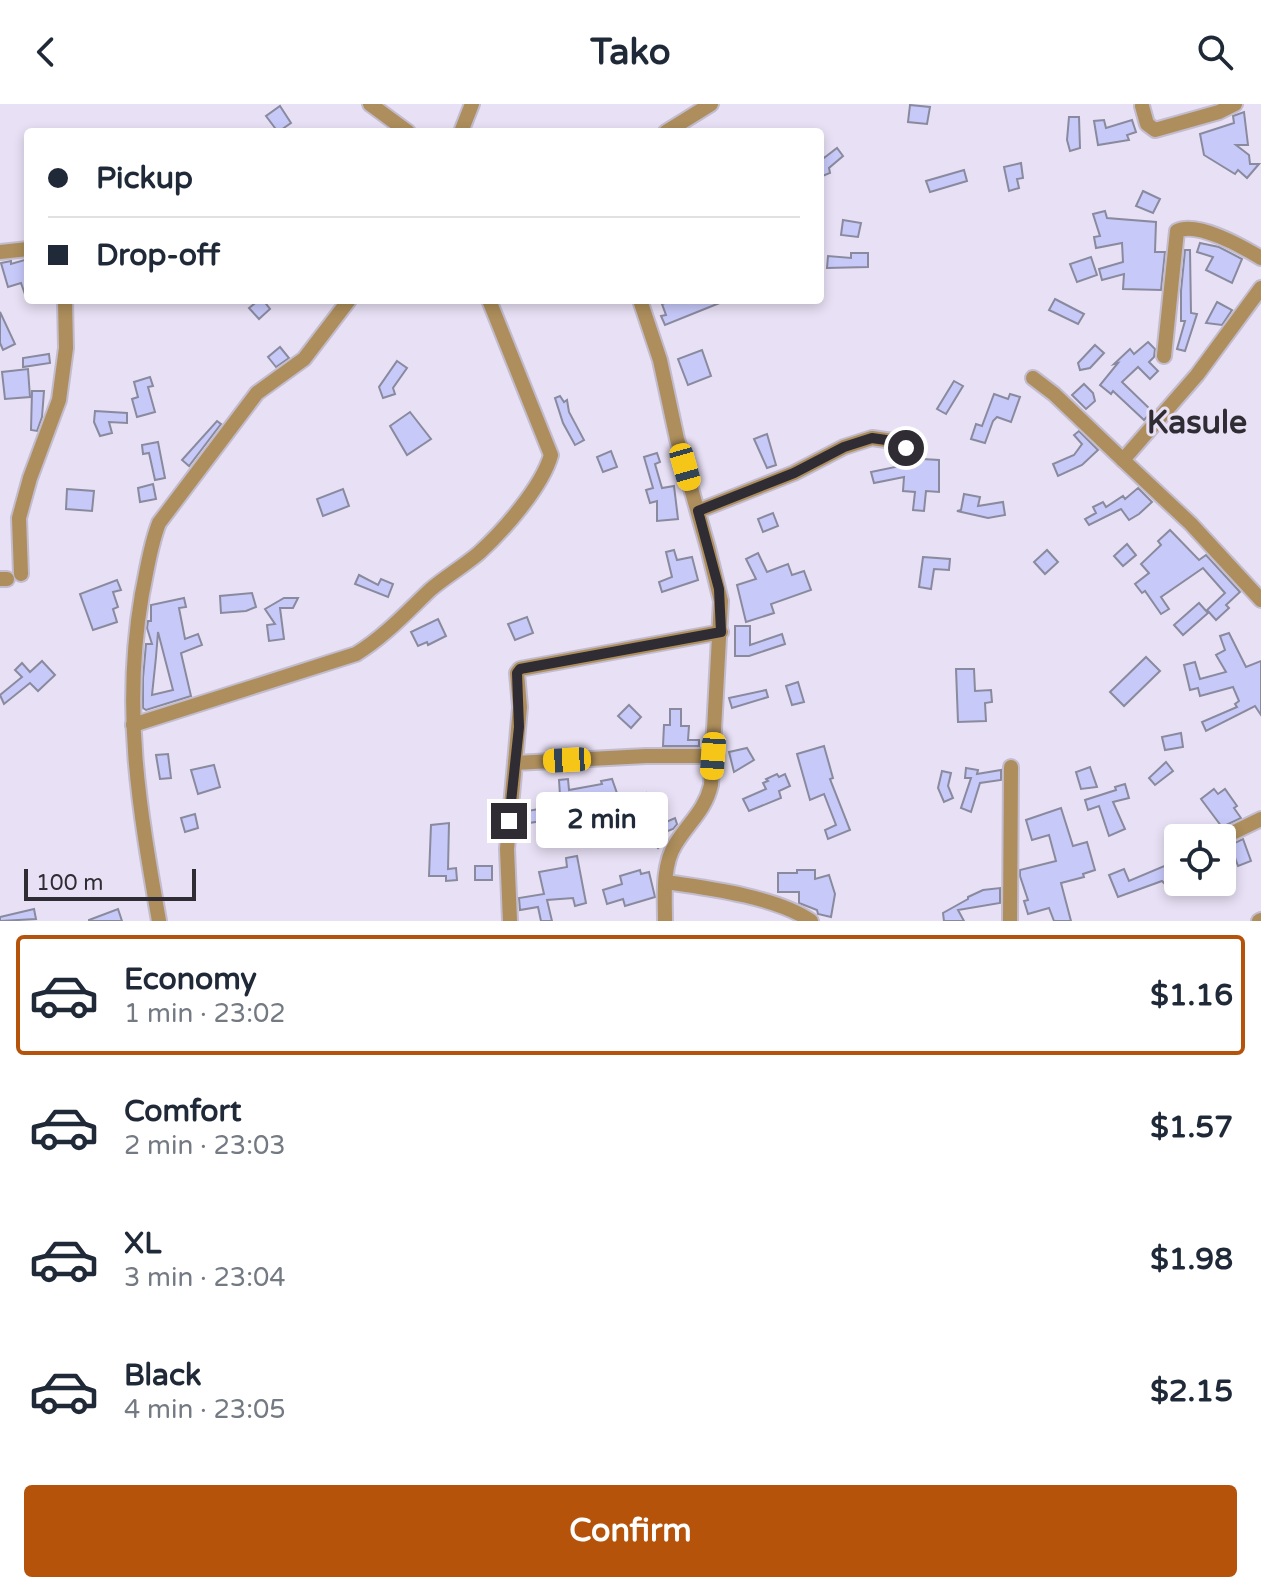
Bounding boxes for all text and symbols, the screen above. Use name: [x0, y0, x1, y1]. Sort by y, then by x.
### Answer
icon: back: [24, 30, 68, 74]
icon: search: [1193, 30, 1237, 74]
text: Tako: [590, 31, 671, 74]
text: Pickup: [96, 160, 193, 197]
text: Drop-off: [96, 237, 220, 274]
district label: Kasule: [1147, 404, 1247, 442]
route start: [888, 430, 924, 466]
car: [667, 441, 703, 493]
car: [699, 731, 727, 781]
car: [542, 747, 592, 773]
callout: 2 min: [537, 793, 669, 849]
route end: [491, 803, 527, 839]
text: 2 min: [567, 804, 637, 835]
map controls: [1164, 824, 1236, 896]
button: locate: [1164, 824, 1236, 896]
scale bar: [24, 865, 196, 901]
text: 100 m: [36, 870, 103, 896]
icon: car: [28, 959, 100, 1031]
text: Economy: [124, 961, 257, 998]
text: $1.16: [1150, 977, 1233, 1014]
text: 1 min · 23:02: [124, 998, 286, 1029]
icon: car: [28, 1091, 100, 1163]
text: Comfort: [124, 1093, 242, 1130]
text: $1.57: [1150, 1109, 1233, 1146]
text: 2 min · 23:03: [124, 1130, 286, 1161]
icon: car: [28, 1223, 100, 1295]
text: XL: [124, 1225, 161, 1262]
text: $1.98: [1150, 1241, 1233, 1278]
text: 3 min · 23:04: [124, 1262, 286, 1293]
icon: car: [28, 1355, 100, 1427]
text: Black: [124, 1357, 201, 1394]
text: $2.15: [1150, 1373, 1233, 1410]
text: 4 min · 23:05: [124, 1394, 286, 1425]
button: Confirm: [24, 1485, 1237, 1577]

